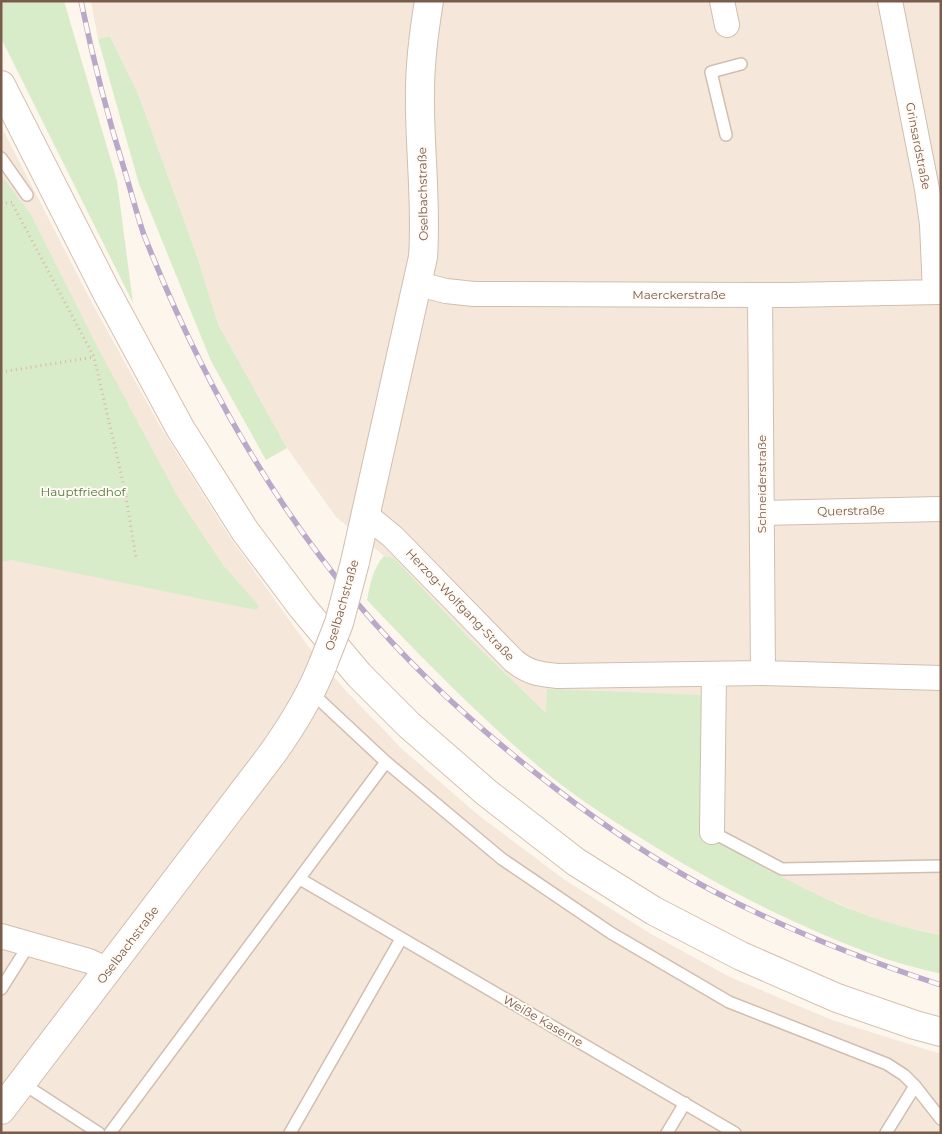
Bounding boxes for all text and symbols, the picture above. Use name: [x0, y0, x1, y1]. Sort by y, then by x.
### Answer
street label: Grinsardstraße: [903, 101, 934, 191]
street label: Oselbachstraße: [414, 147, 431, 241]
street label: Maerckerstraße: [632, 287, 726, 302]
street label: Schneiderstraße: [754, 435, 769, 533]
park label: Hauptfriedhof: [40, 484, 126, 499]
street label: Querstraße: [817, 502, 885, 519]
street label: Herzog-Wolfgang-Straße: [403, 545, 518, 664]
street label: Oselbachstraße: [321, 558, 362, 652]
street label: Oselbachstraße: [93, 903, 162, 987]
street label: Weiße Kaserne: [500, 992, 586, 1050]

